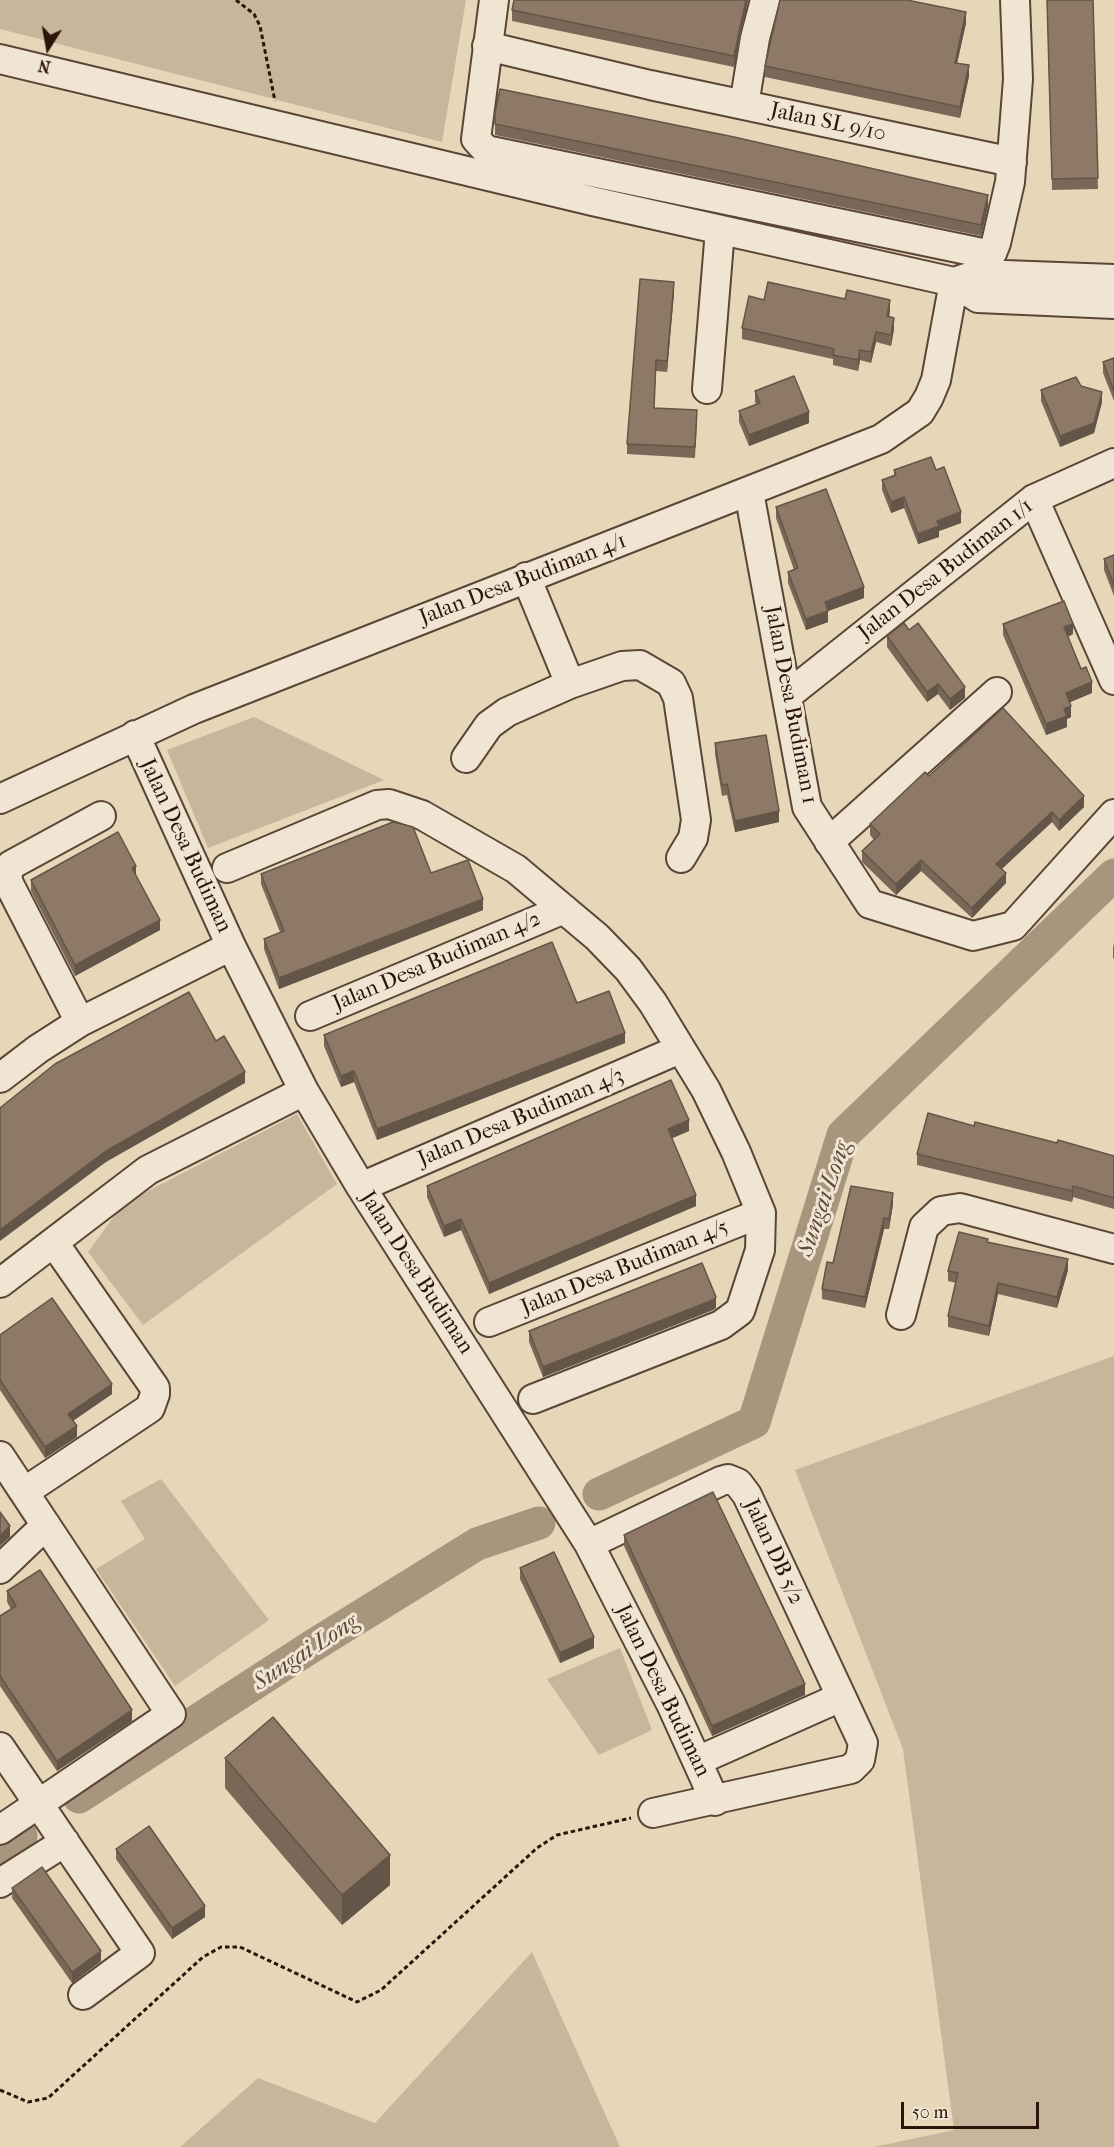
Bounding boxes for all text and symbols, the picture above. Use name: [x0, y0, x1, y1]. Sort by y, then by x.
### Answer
north arrow: [18, 18, 78, 78]
text: N: [37, 56, 52, 77]
street label: Jalan SL 9/10: [768, 98, 888, 148]
street label: Jalan Desa Budiman 1/1: [853, 494, 1039, 646]
street label: Jalan Desa Budiman 4/1: [416, 528, 630, 632]
street label: Jalan Desa Budiman 1: [758, 604, 822, 806]
street label: Jalan Desa Budiman: [133, 755, 237, 937]
street label: Jalan Desa Budiman 4/2: [329, 906, 545, 1018]
street label: Jalan Desa Budiman 4/3: [414, 1063, 628, 1173]
water label: Sungai Long: [792, 1138, 858, 1260]
street label: Jalan Desa Budiman: [354, 1187, 478, 1359]
street label: Jalan Desa Budiman 4/5: [517, 1214, 733, 1322]
street label: Jalan DB 5/2: [737, 1495, 809, 1609]
street label: Jalan Desa Budiman: [609, 1600, 715, 1782]
water label: Sungai Long: [248, 1608, 364, 1698]
scale bar: [904, 2090, 1042, 2128]
text: 50 m: [912, 2102, 948, 2123]

